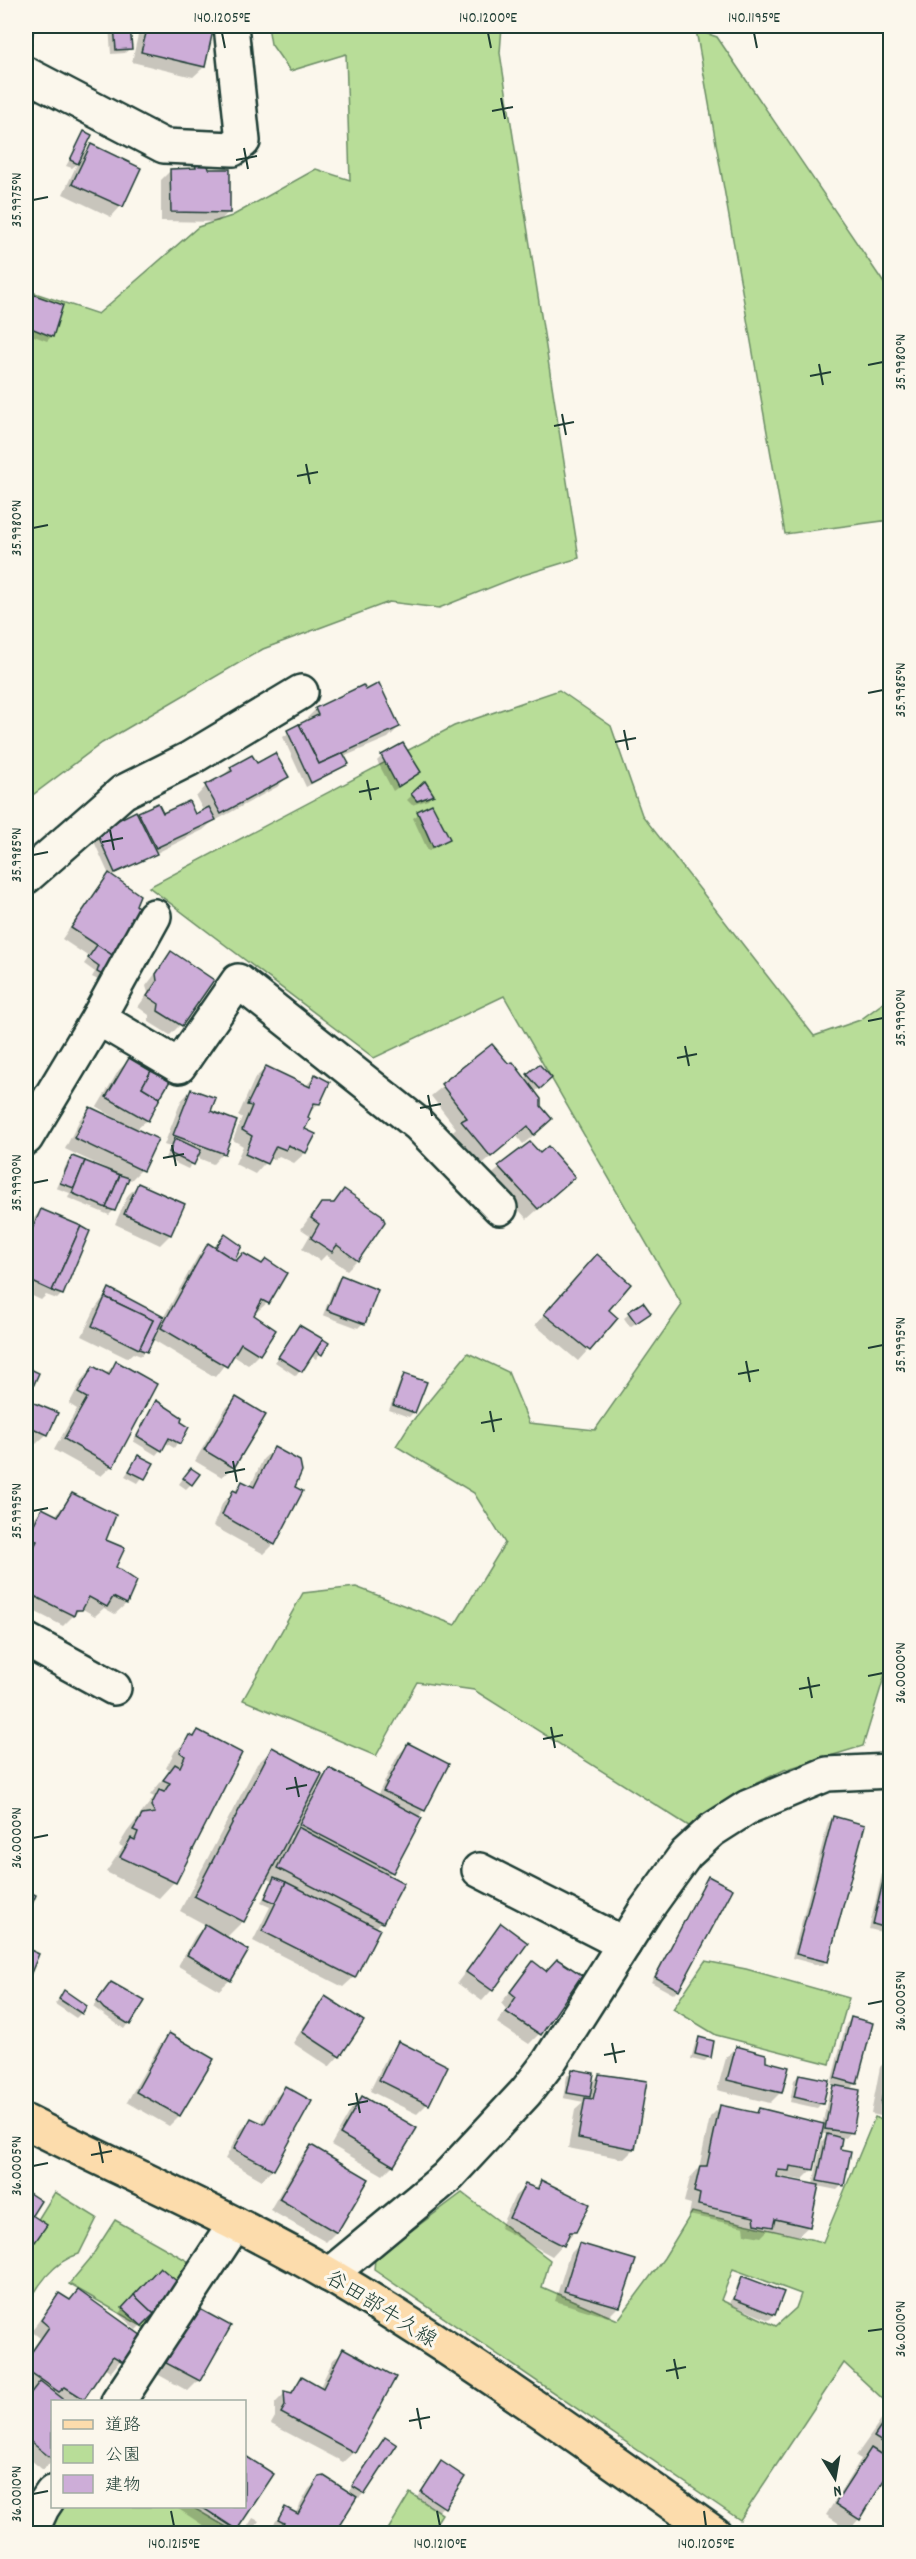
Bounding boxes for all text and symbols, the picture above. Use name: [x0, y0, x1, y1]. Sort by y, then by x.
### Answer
text: 140.1205°E: [194, 8, 251, 30]
text: 140.1200°E: [459, 8, 517, 30]
text: 140.1195°E: [728, 8, 780, 30]
text: 35.9975°N: [7, 173, 29, 227]
text: 35.9980°N: [891, 334, 913, 390]
text: 35.9980°N: [7, 500, 29, 556]
text: 35.9985°N: [891, 662, 913, 718]
text: 35.9985°N: [7, 827, 29, 883]
text: 35.9990°N: [891, 989, 913, 1047]
text: 35.9990°N: [7, 1154, 29, 1212]
text: 35.9995°N: [891, 1317, 913, 1373]
text: 35.9995°N: [7, 1483, 29, 1539]
text: 36.0000°N: [891, 1642, 913, 1704]
text: 36.0000°N: [7, 1807, 29, 1869]
text: 36.0005°N: [891, 1971, 913, 2031]
text: 36.0005°N: [7, 2136, 29, 2196]
street label: 谷田部牛久線: [319, 2264, 442, 2357]
text: 36.0010°N: [891, 2301, 913, 2357]
legend: [51, 2400, 246, 2508]
text: 道路: [105, 2414, 141, 2439]
text: 公園: [105, 2444, 141, 2469]
north arrow: [805, 2448, 865, 2508]
text: 36.0010°N: [7, 2466, 29, 2522]
text: 建物: [105, 2474, 141, 2499]
text: N: [831, 2478, 843, 2502]
text: 140.1215°E: [148, 2534, 200, 2556]
text: 140.1210°E: [413, 2534, 467, 2556]
text: 140.1205°E: [678, 2534, 735, 2556]

